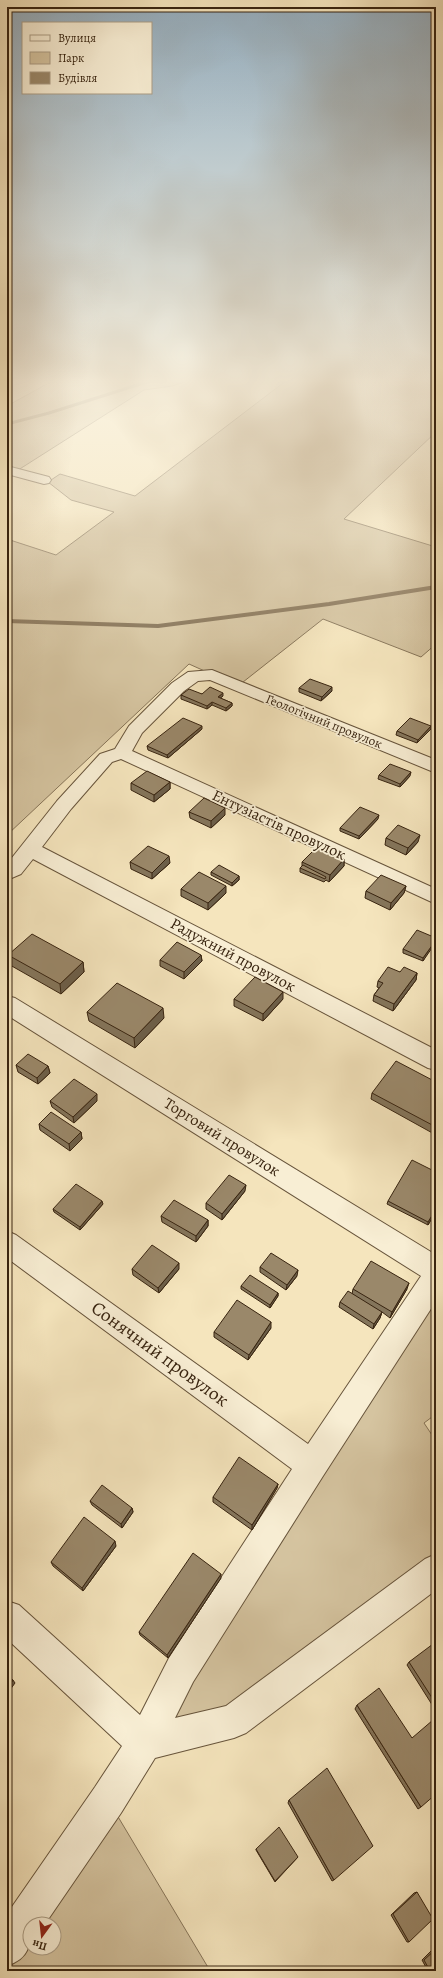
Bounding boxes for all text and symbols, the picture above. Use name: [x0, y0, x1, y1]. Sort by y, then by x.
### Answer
legend: [22, 22, 152, 94]
text: Вулиця: [58, 30, 96, 46]
text: Парк: [58, 50, 84, 66]
text: Будівля: [58, 70, 98, 86]
street label: Геологічний провулок: [263, 690, 385, 752]
street label: Ентузіастів провулок: [208, 784, 350, 866]
street label: Радужний провулок: [166, 913, 300, 997]
street label: Торговий провулок: [160, 1092, 284, 1182]
street label: Сонячний провулок: [86, 1295, 234, 1413]
north arrow: [22, 1916, 62, 1956]
text: Пн: [30, 1936, 48, 1954]

